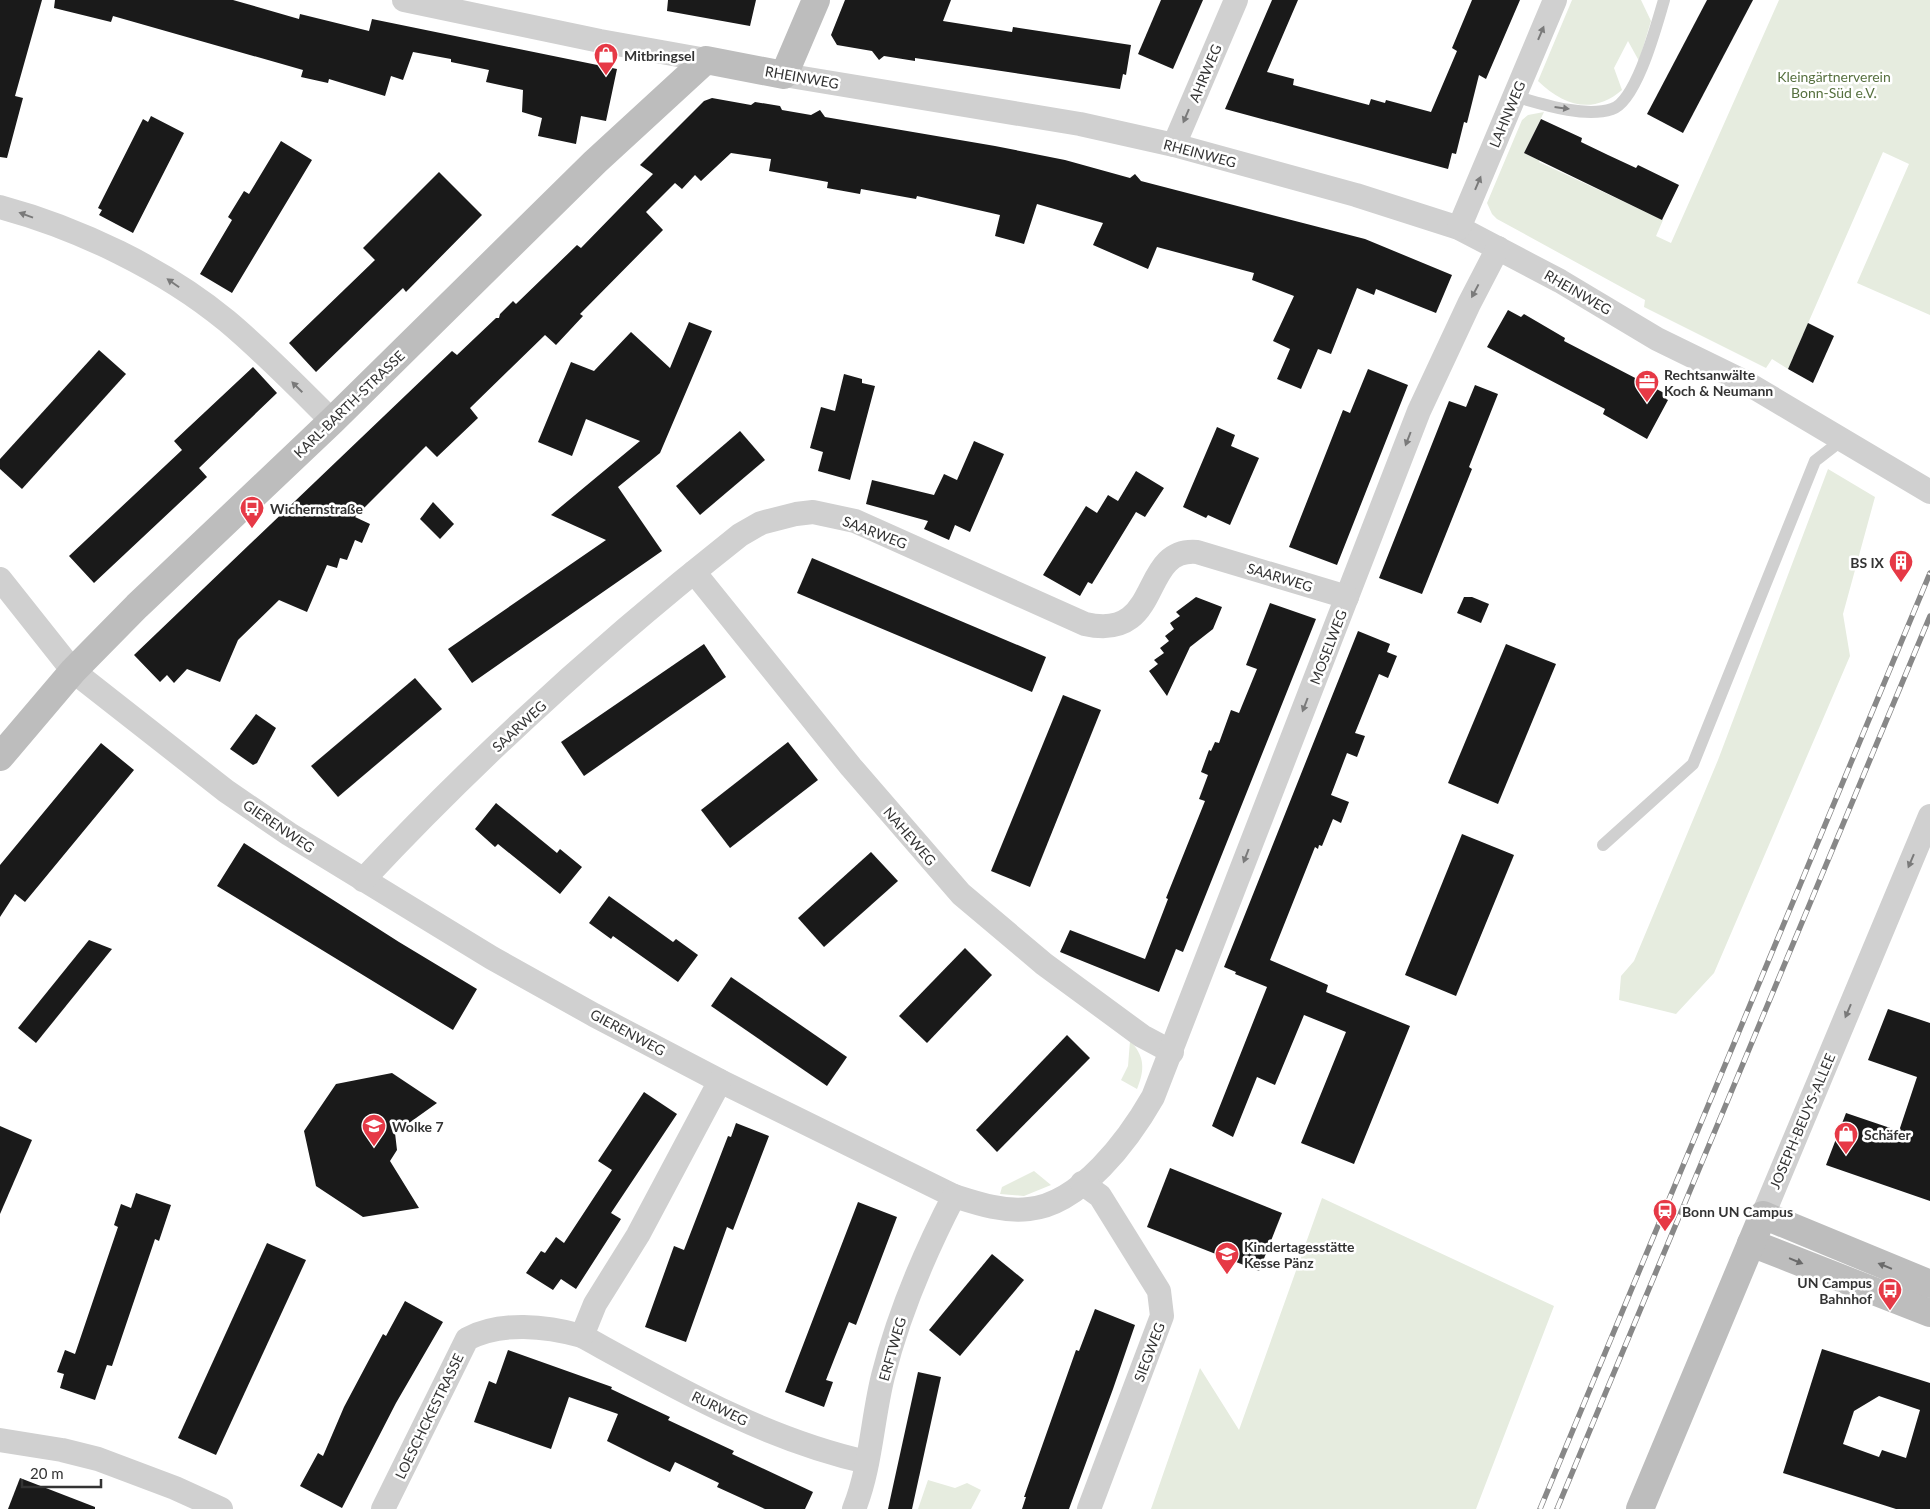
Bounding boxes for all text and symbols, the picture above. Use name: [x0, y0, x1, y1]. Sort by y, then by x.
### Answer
one-way arrow: [1538, 26, 1546, 40]
street label: AHRWEG: [1185, 41, 1225, 105]
shop icon: Mitbringsel: [593, 42, 619, 76]
place label: Mitbringsel: [624, 47, 695, 64]
street label: RHEINWEG: [764, 62, 840, 92]
park label: Kleingärtnerverein Bonn-Süd e.V.: [1777, 68, 1891, 101]
street label: LAHNWEG: [1485, 78, 1529, 150]
one-way arrow: [1554, 104, 1570, 112]
one-way arrow: [1182, 109, 1190, 123]
street label: RHEINWEG: [1162, 135, 1238, 171]
one-way arrow: [1474, 176, 1482, 190]
one-way arrow: [18, 211, 33, 219]
street label: RHEINWEG: [1541, 266, 1615, 318]
one-way arrow: [166, 278, 179, 288]
one-way arrow: [1471, 285, 1480, 298]
street label: KARL-BARTH-STRASSE: [290, 347, 408, 461]
place label: Rechtsanwälte Koch & Neumann: [1664, 366, 1773, 399]
office icon: Rechtsanwälte Koch & Neumann: [1634, 369, 1660, 403]
one-way arrow: [291, 381, 303, 393]
one-way arrow: [1404, 432, 1411, 447]
bus stop icon: Wichernstraße: [239, 495, 265, 529]
place label: Wichernstraße: [270, 500, 363, 517]
street label: SAARWEG: [840, 512, 910, 552]
building icon: BS IX: [1888, 549, 1914, 583]
place label: BS IX: [1850, 554, 1885, 571]
street label: SAARWEG: [1245, 559, 1315, 595]
street label: MOSELWEG: [1306, 607, 1350, 687]
street label: SAARWEG: [488, 697, 550, 755]
one-way arrow: [1301, 698, 1309, 713]
street label: GIERENWEG: [240, 796, 318, 856]
street label: NAHEWEG: [880, 803, 940, 869]
one-way arrow: [1242, 849, 1249, 864]
one-way arrow: [1907, 854, 1915, 868]
one-way arrow: [1844, 1003, 1852, 1018]
street label: GIERENWEG: [588, 1005, 668, 1059]
street label: JOSEPH-BEUYS-ALLEE: [1766, 1051, 1838, 1191]
school or university icon: Wolke 7: [361, 1113, 387, 1147]
place label: Wolke 7: [392, 1118, 444, 1135]
shop icon: Schäfer: [1833, 1121, 1859, 1155]
place label: Schäfer: [1864, 1126, 1912, 1143]
station icon: Bonn UN Campus: [1652, 1198, 1678, 1232]
place label: Bonn UN Campus: [1682, 1203, 1793, 1220]
place label: Kindertagesstätte Kesse Pänz: [1244, 1238, 1355, 1271]
school or university icon: Kindertagesstätte Kesse Pänz: [1214, 1241, 1240, 1275]
one-way arrow: [1789, 1257, 1804, 1265]
one-way arrow: [1878, 1261, 1892, 1269]
place label: UN Campus Bahnhof: [1797, 1274, 1872, 1307]
bus stop icon: UN Campus Bahnhof: [1877, 1277, 1903, 1311]
street label: ERFTWEG: [875, 1315, 909, 1383]
street label: SIEGWEG: [1130, 1320, 1168, 1384]
street label: LOESCHCKESTRASSE: [391, 1350, 467, 1482]
street label: RURWEG: [689, 1387, 751, 1429]
scale bar: [22, 1456, 101, 1488]
text: 20 m: [30, 1464, 64, 1482]

